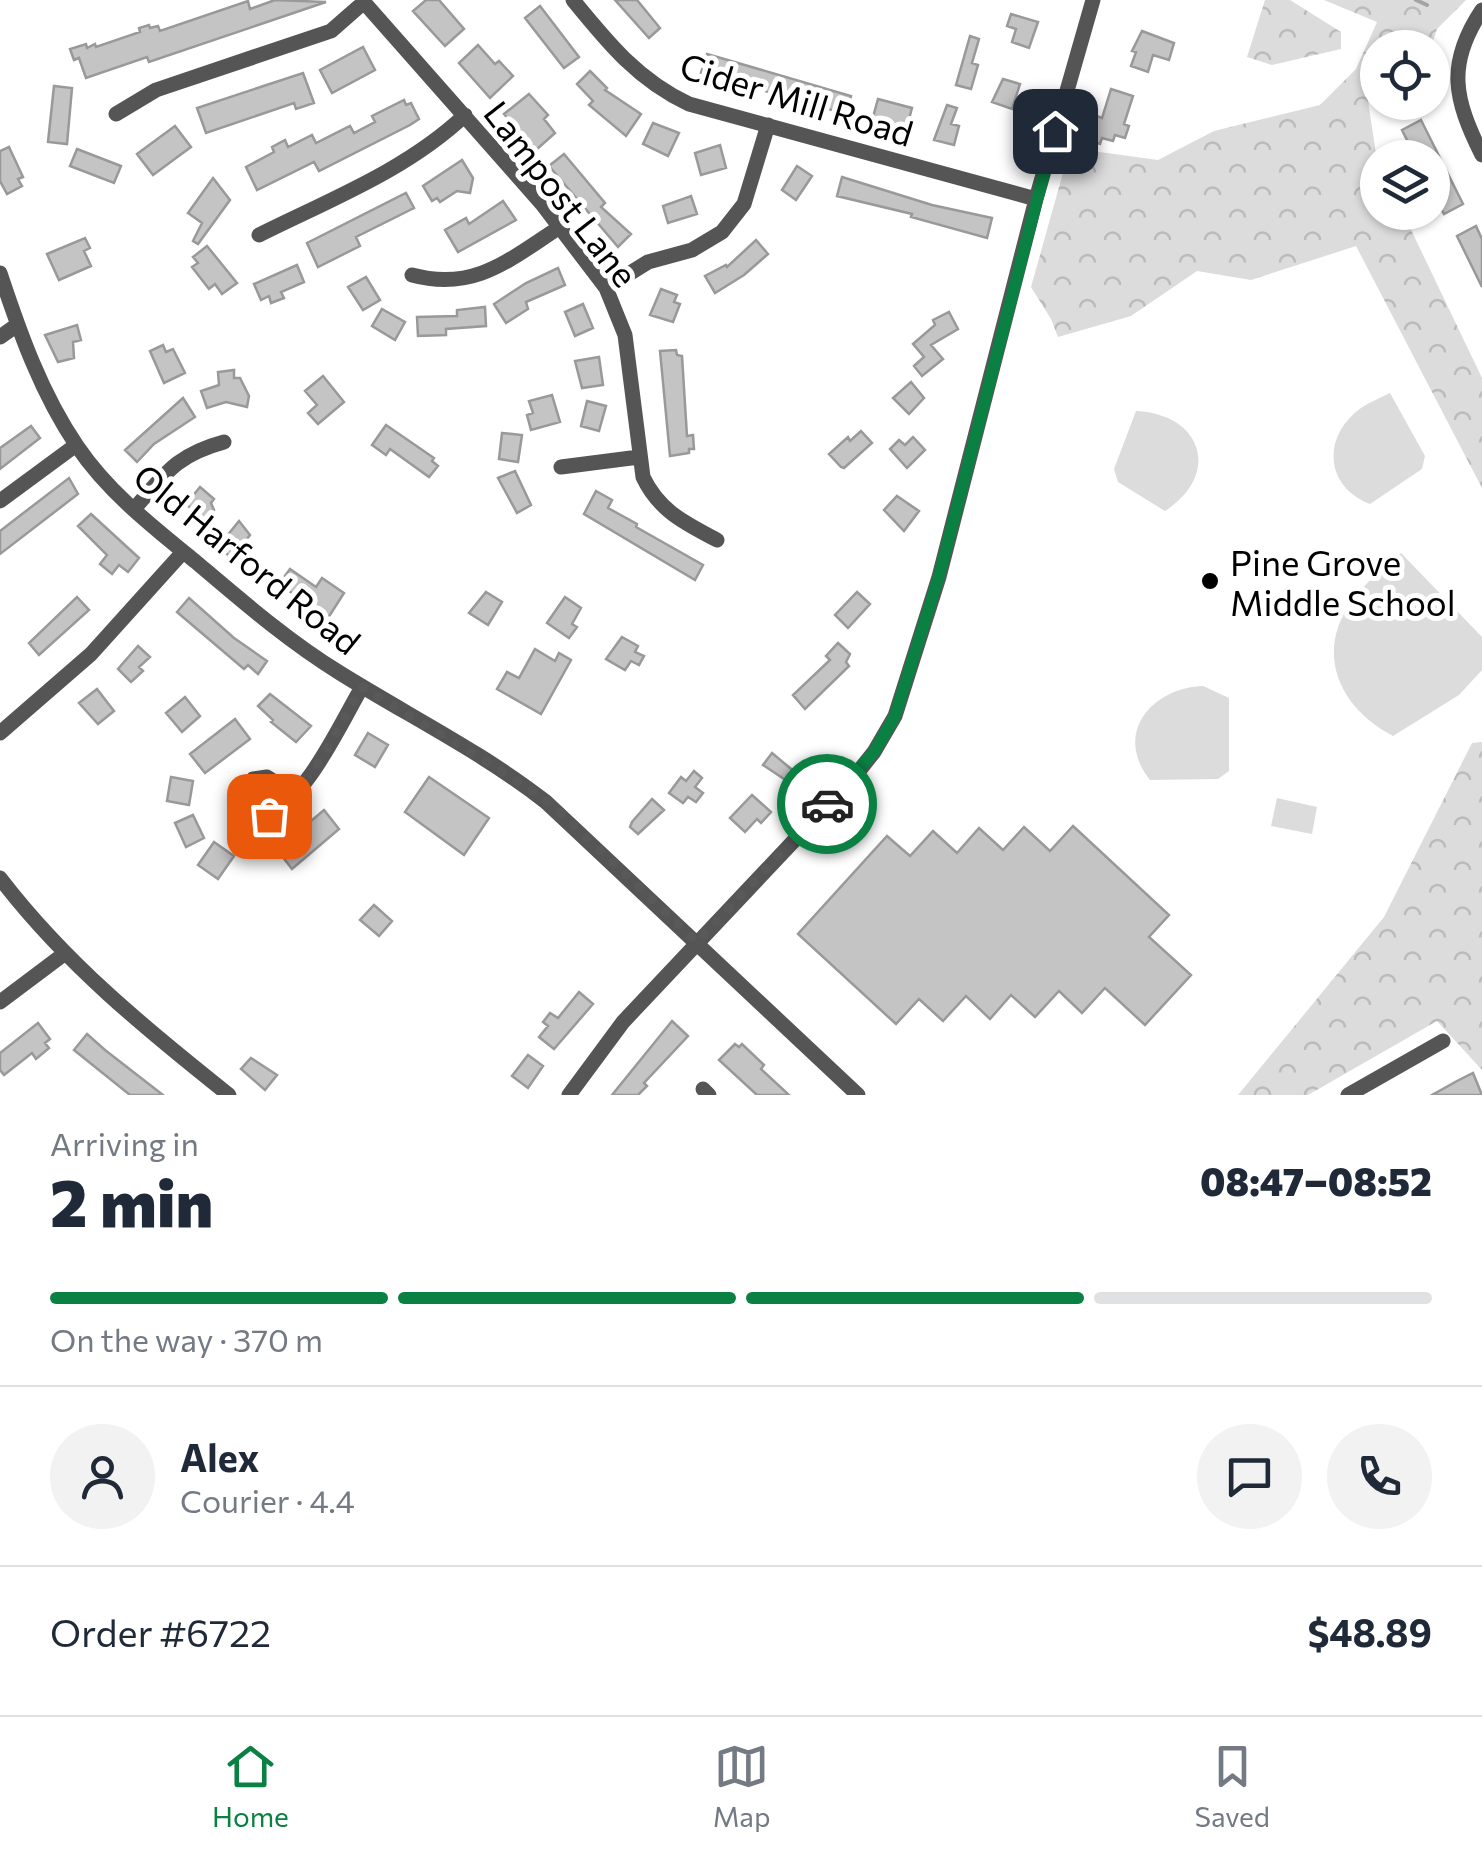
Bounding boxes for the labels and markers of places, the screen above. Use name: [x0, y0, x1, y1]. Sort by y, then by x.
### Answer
pin: [1013, 89, 1098, 174]
place label: Pine Grove Middle School: [1230, 540, 1456, 623]
marker: Pine Grove Middle School: [1199, 570, 1221, 592]
pin: [227, 774, 312, 859]

